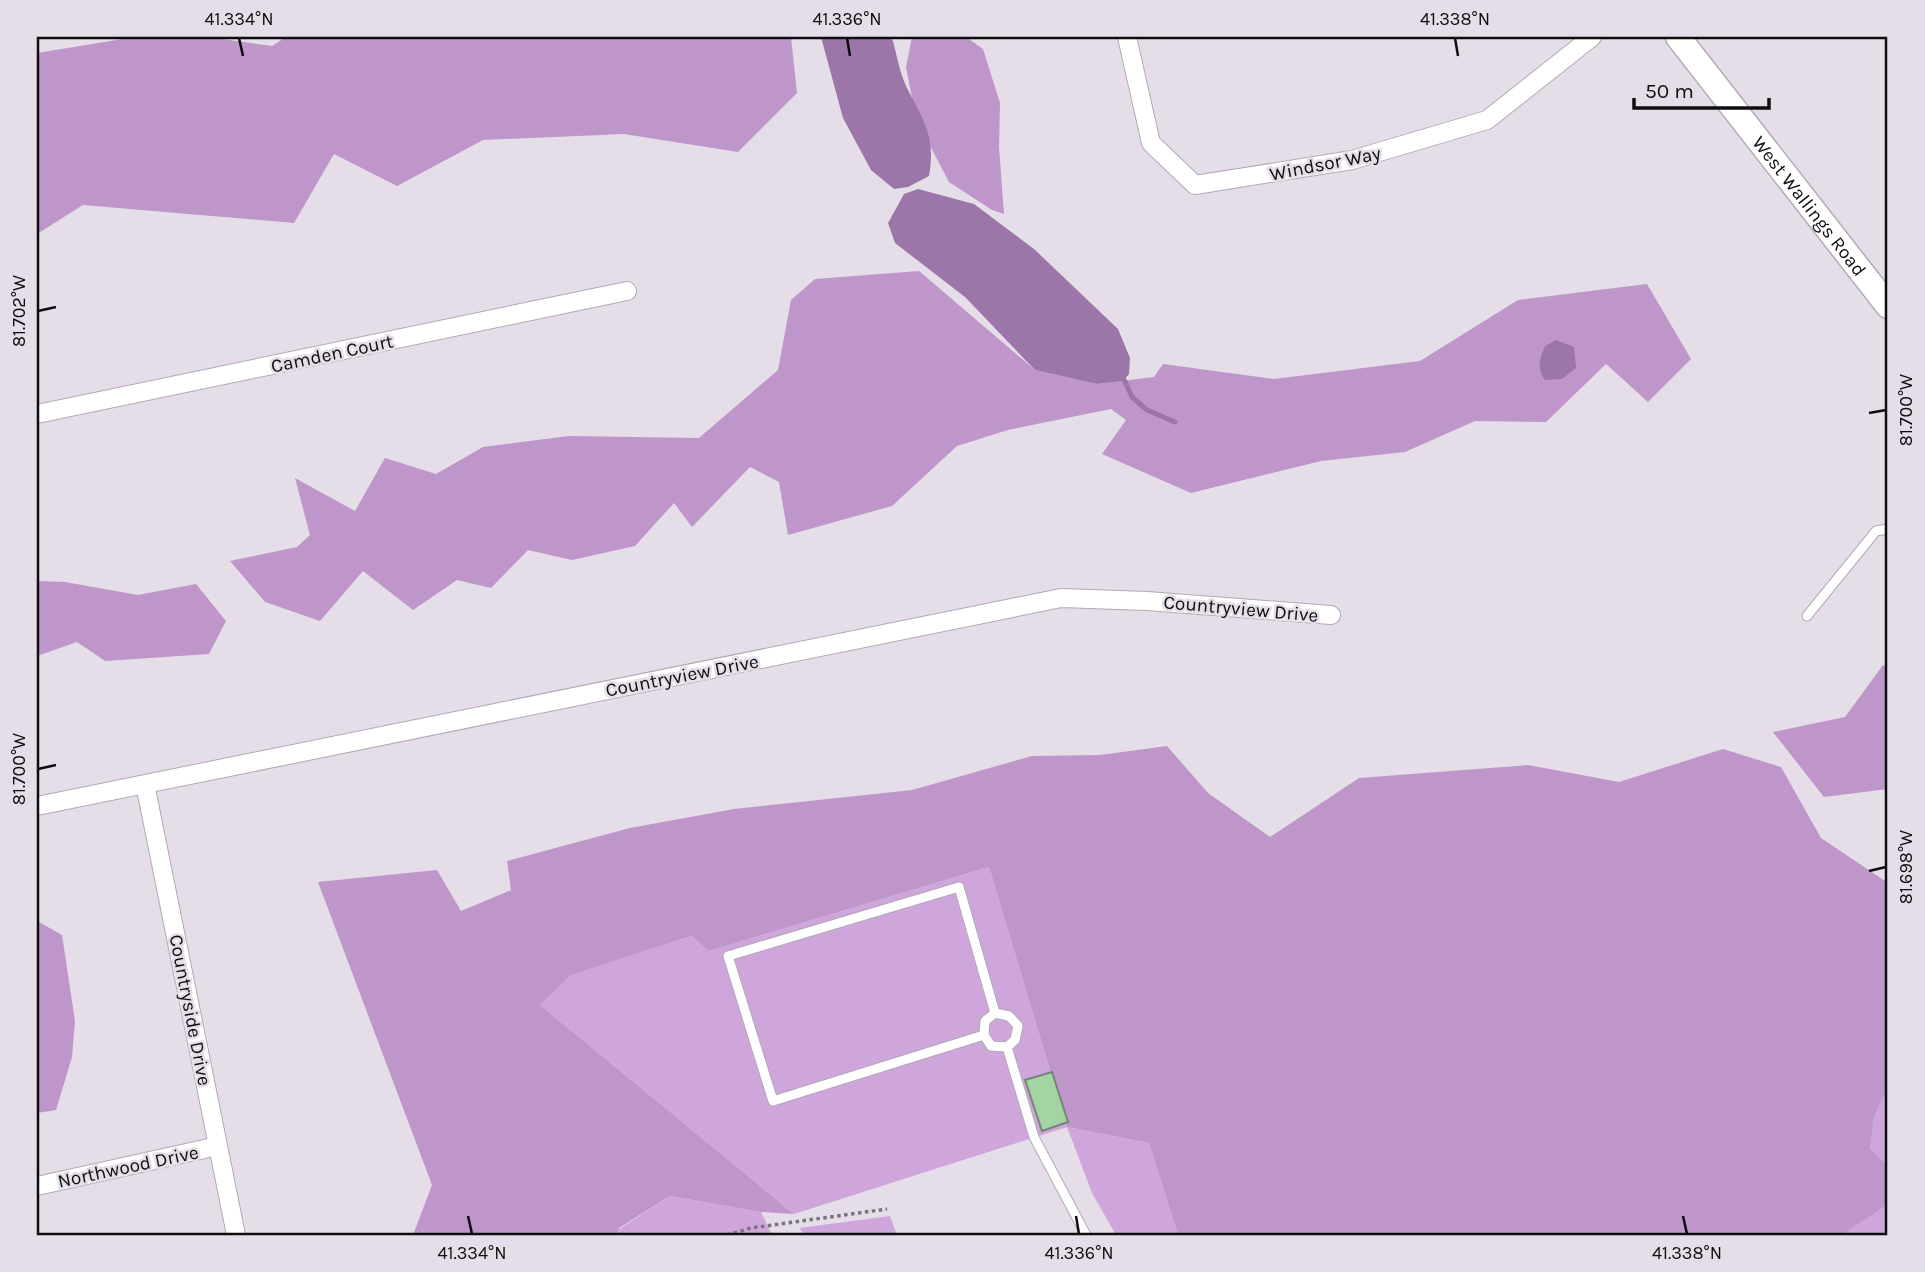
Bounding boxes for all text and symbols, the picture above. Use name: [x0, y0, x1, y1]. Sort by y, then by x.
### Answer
text: 41.334°N: [205, 8, 273, 30]
text: 41.336°N: [812, 8, 882, 30]
text: 41.338°N: [1420, 8, 1490, 30]
scale bar: [1634, 66, 1769, 110]
text: 50 m: [1645, 79, 1694, 103]
street label: West Wallings Road: [1747, 132, 1870, 281]
street label: Windsor Way: [1268, 142, 1383, 186]
text: 81.702°W: [8, 275, 30, 347]
street label: Camden Court: [269, 330, 395, 378]
text: 81.700°W: [1895, 374, 1917, 446]
street label: Countryview Drive: [1163, 591, 1319, 627]
street label: Countryview Drive: [604, 650, 761, 702]
text: 81.700°W: [8, 733, 30, 805]
text: 81.698°W: [1895, 830, 1917, 904]
street label: Countryside Drive: [165, 933, 215, 1088]
street label: Northwood Drive: [56, 1141, 201, 1193]
text: 41.334°N: [438, 1242, 506, 1264]
text: 41.336°N: [1044, 1242, 1114, 1264]
text: 41.338°N: [1652, 1242, 1722, 1264]

